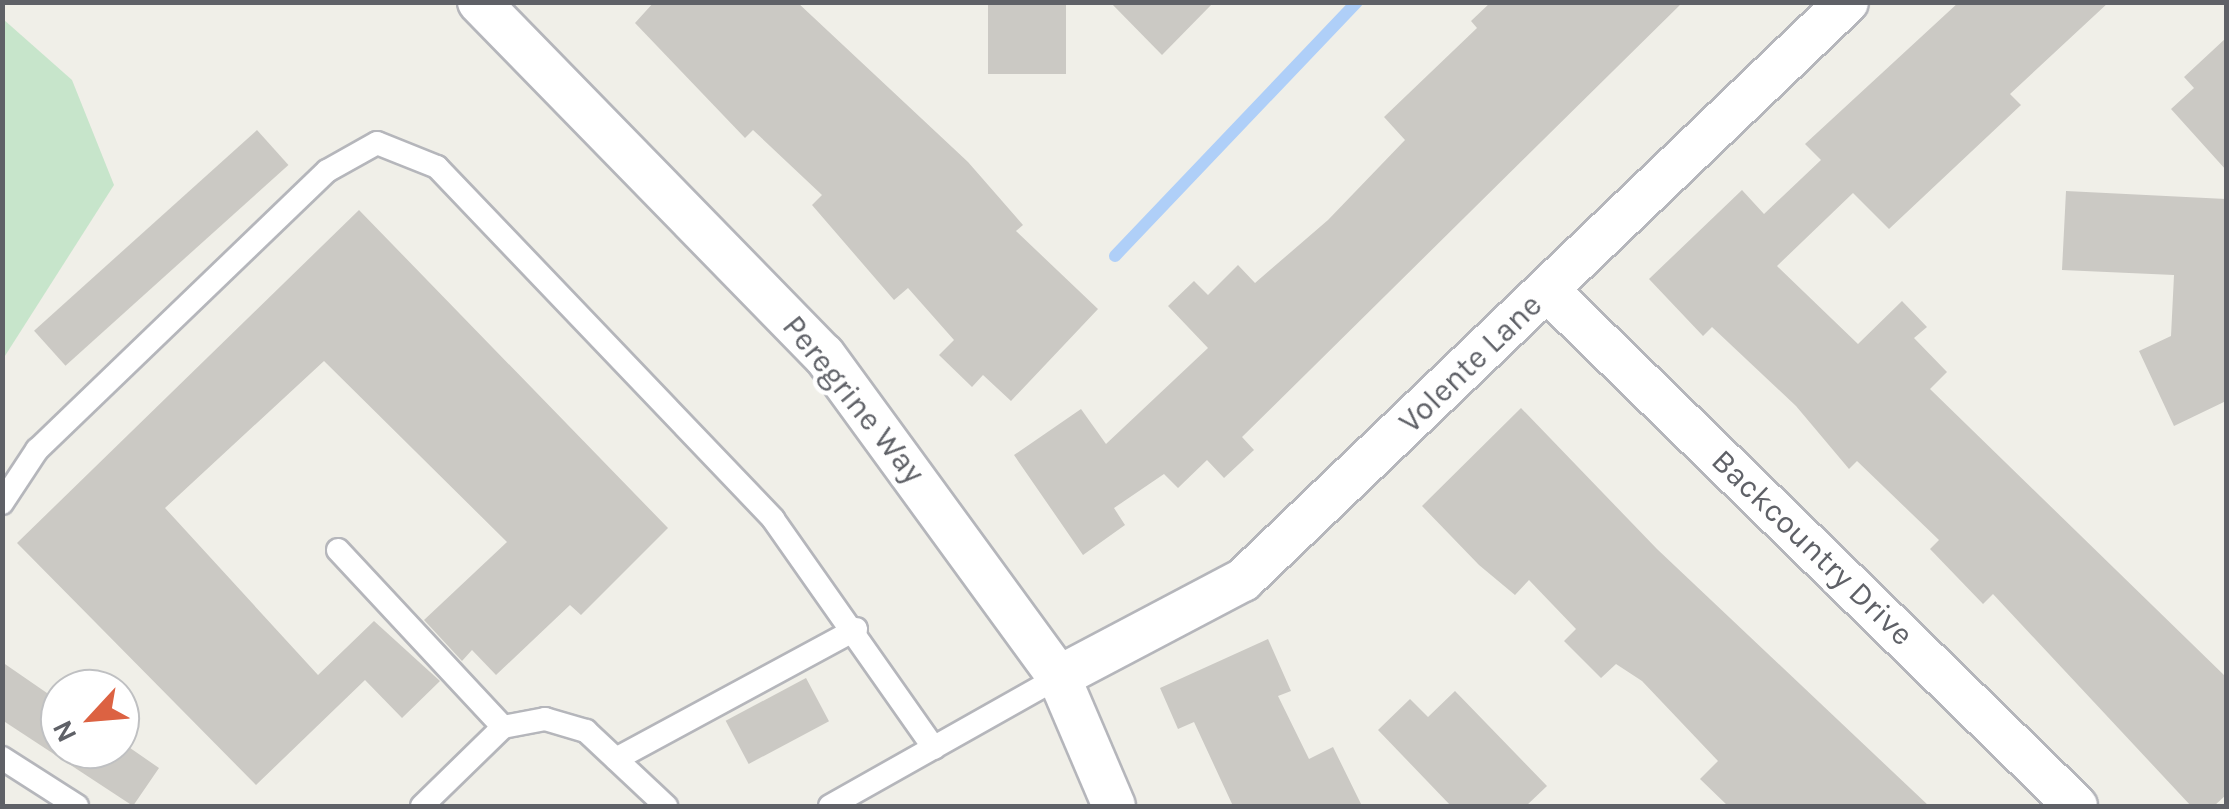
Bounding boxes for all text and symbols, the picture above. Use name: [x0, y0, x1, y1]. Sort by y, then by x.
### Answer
street label: Volente Lane: [1392, 286, 1550, 442]
street label: Peregrine Way: [774, 308, 932, 492]
street label: Backcountry Drive: [1703, 442, 1921, 654]
north arrow: [40, 669, 140, 769]
text: N: [45, 715, 84, 748]

